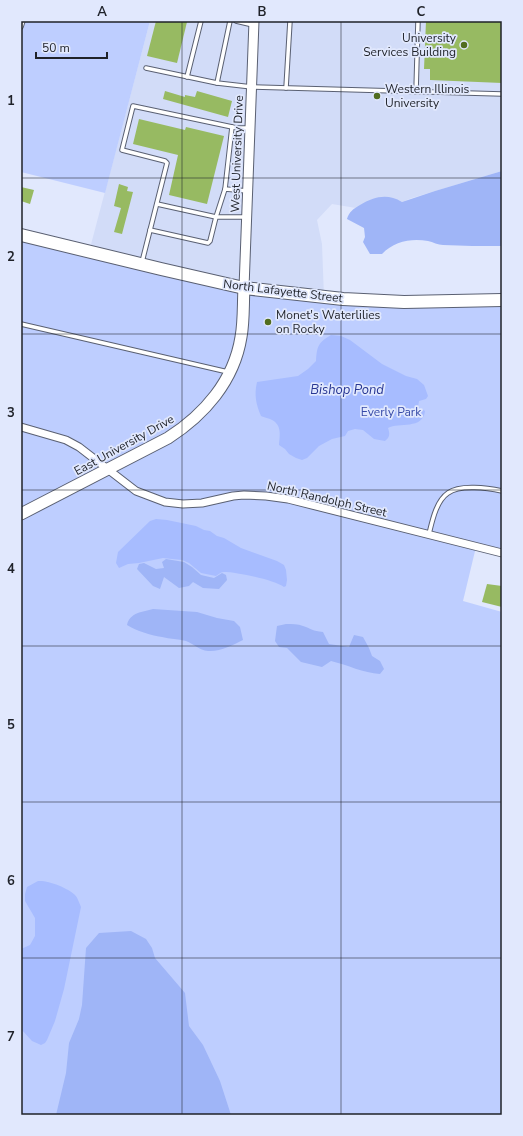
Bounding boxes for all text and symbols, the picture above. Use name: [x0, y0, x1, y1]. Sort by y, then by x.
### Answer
text: A: [97, 3, 107, 21]
text: B: [258, 3, 267, 21]
text: C: [417, 3, 426, 21]
place label: University Services Building: [363, 30, 457, 60]
scale bar: [36, 34, 107, 60]
text: 50 m: [42, 40, 70, 56]
marker: University Services Building: [459, 40, 469, 50]
place label: Western Illinois University: [385, 81, 470, 111]
marker: Western Illinois University: [372, 91, 382, 101]
text: 1: [7, 92, 15, 110]
street label: West University Drive: [227, 95, 247, 213]
text: 2: [7, 248, 15, 266]
street label: North Lafayette Street: [222, 276, 344, 306]
place label: Monet's Waterlilies on Rocky: [276, 307, 381, 337]
marker: Monet's Waterlilies on Rocky: [263, 317, 273, 327]
water label: Bishop Pond: [310, 381, 384, 399]
text: 3: [7, 404, 15, 422]
park label: Everly Park: [361, 404, 422, 420]
street label: East University Drive: [71, 411, 177, 479]
street label: North Randolph Street: [266, 477, 389, 521]
text: 4: [7, 560, 15, 578]
text: 5: [7, 716, 15, 734]
text: 6: [7, 872, 15, 890]
text: 7: [7, 1028, 15, 1046]

